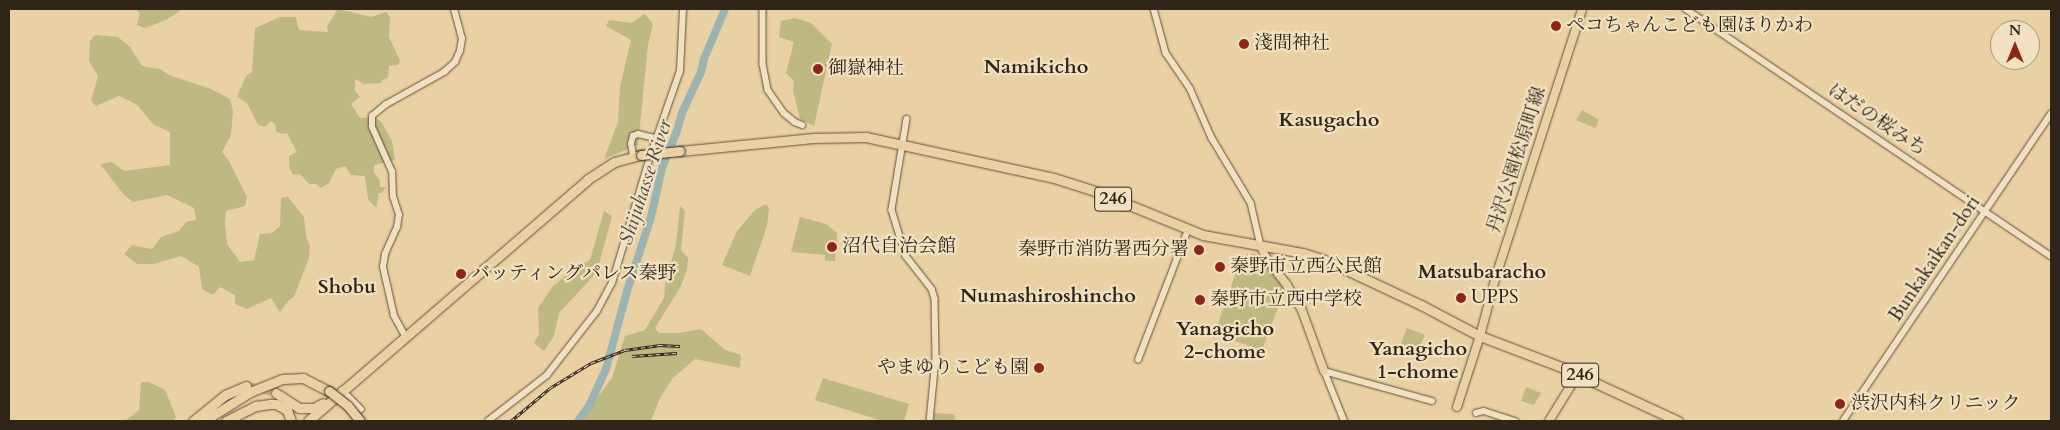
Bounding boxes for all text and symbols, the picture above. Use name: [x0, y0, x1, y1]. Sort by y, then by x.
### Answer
place label: ペコちゃんこども園ほりかわ: [1566, 15, 1813, 37]
marker: ペコちゃんこども園ほりかわ: [1550, 20, 1562, 32]
north arrow: [1990, 20, 2040, 70]
text: N: [2009, 21, 2021, 40]
place label: 淺間神社: [1254, 33, 1330, 55]
marker: 淺間神社: [1238, 38, 1250, 50]
district label: Namikicho: [984, 54, 1088, 78]
place label: 御嶽神社: [828, 58, 904, 80]
marker: 御嶽神社: [812, 63, 824, 75]
street label: はだの桜みち: [1823, 79, 1931, 161]
street label: 丹沢公園松原町線: [1483, 84, 1551, 236]
district label: Kasugacho: [1279, 107, 1379, 131]
water label: Shijuhasse River: [613, 116, 677, 248]
road number: 246: [1093, 183, 1133, 214]
street label: Bunkakaikan-dori: [1885, 192, 1985, 326]
place label: 沼代自治会館: [842, 236, 956, 258]
place label: 秦野市消防署西分署: [1018, 239, 1189, 261]
marker: 沼代自治会館: [826, 241, 838, 253]
marker: 秦野市消防署西分署: [1193, 244, 1205, 256]
place label: 秦野市立西公民館: [1230, 256, 1382, 278]
district label: Matsubaracho: [1418, 259, 1546, 283]
marker: 秦野市立西公民館: [1214, 261, 1226, 273]
place label: バッティングパレス秦野: [471, 263, 680, 285]
marker: バッティングパレス秦野: [455, 268, 467, 280]
district label: Shobu: [318, 274, 376, 298]
district label: Numashiroshincho: [960, 283, 1136, 307]
place label: UPPS: [1471, 287, 1518, 309]
place label: 秦野市立西中学校: [1210, 289, 1362, 311]
marker: UPPS: [1455, 292, 1467, 304]
marker: 秦野市立西中学校: [1194, 294, 1206, 306]
district label: Yanagicho 2-chome: [1176, 316, 1274, 363]
district label: Yanagicho 1-chome: [1369, 336, 1467, 383]
place label: やまゆりこども園: [877, 357, 1029, 379]
road number: 246: [1560, 360, 1600, 390]
marker: やまゆりこども園: [1033, 362, 1045, 374]
place label: 渋沢内科クリニック: [1851, 393, 2022, 415]
marker: 渋沢内科クリニック: [1833, 397, 1847, 411]

